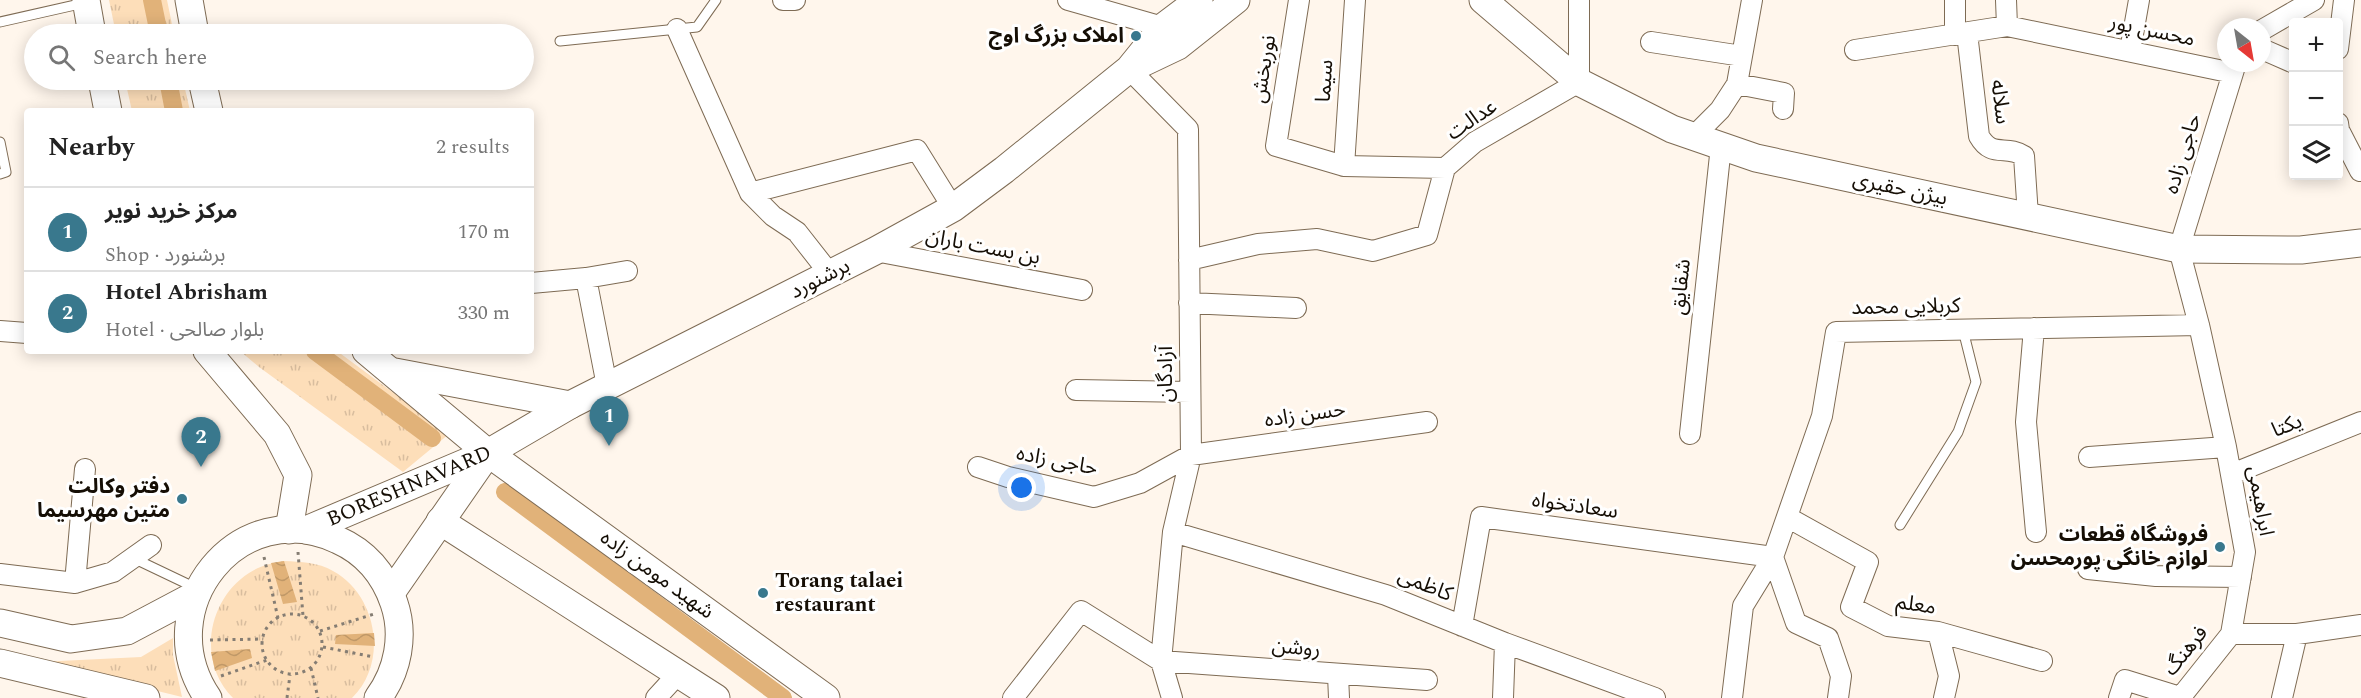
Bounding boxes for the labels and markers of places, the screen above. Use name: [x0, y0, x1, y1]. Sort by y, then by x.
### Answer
place label: املاک بزرگ اوج: [989, 20, 1124, 52]
marker: املاک بزرگ اوج: [1129, 29, 1143, 43]
pin: 1: [590, 396, 628, 446]
pin: 2: [182, 418, 220, 467]
place label: دفتر وکالت متین مهرسیما: [37, 471, 170, 527]
marker: دفتر وکالت متین مهرسیما: [175, 492, 189, 506]
place label: فروشگاه قطعات لوازم خانگی پورمحسن: [2011, 519, 2208, 575]
marker: فروشگاه قطعات لوازم خانگی پورمحسن: [2213, 540, 2227, 554]
place label: Torang talaei restaurant: [775, 565, 903, 621]
marker: Torang talaei restaurant: [756, 586, 770, 600]

